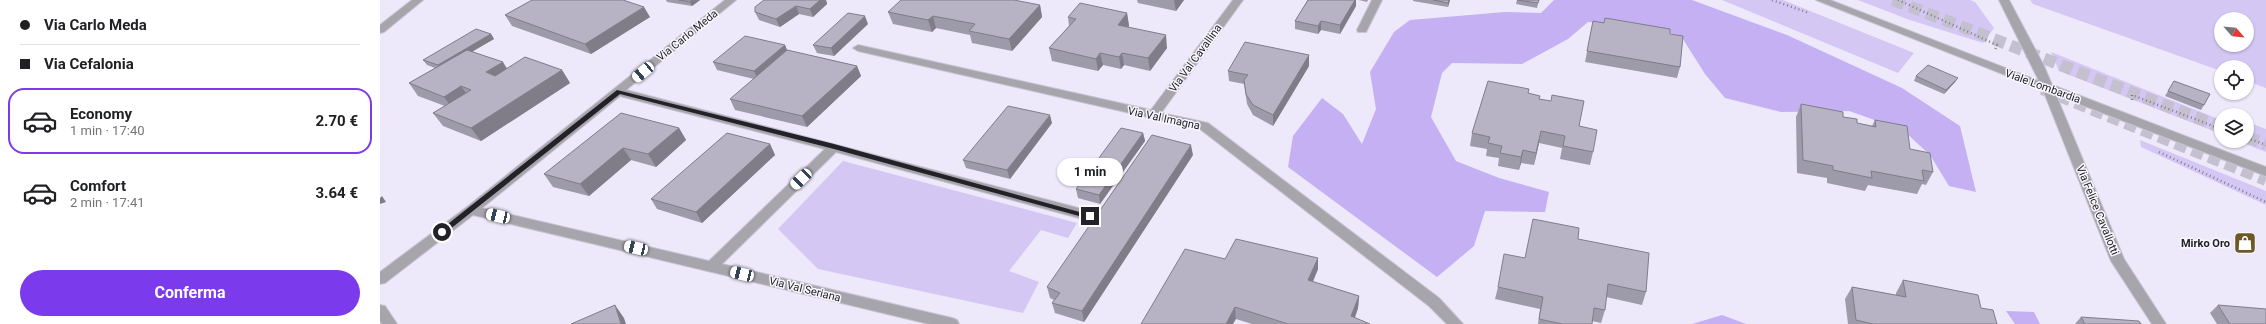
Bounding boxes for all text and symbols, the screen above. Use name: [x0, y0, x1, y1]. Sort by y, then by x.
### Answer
street label: Via Carlo Meda: [654, 7, 720, 64]
north arrow: [2214, 12, 2254, 52]
map controls: [2214, 12, 2254, 148]
text: Via Carlo Meda: [44, 16, 147, 34]
street label: Via Val Cavallina: [1166, 22, 1224, 95]
text: Via Cefalonia: [44, 55, 134, 73]
car: [630, 60, 656, 84]
button: locate: [2214, 60, 2254, 100]
street label: Viale Lombardia: [2003, 67, 2082, 106]
icon: car: [22, 103, 58, 139]
text: Economy: [70, 105, 132, 123]
street label: Via Val Imagna: [1127, 105, 1201, 132]
button: layers: [2214, 108, 2254, 148]
text: 2.70 €: [315, 112, 358, 130]
text: 1 min · 17:40: [70, 123, 145, 138]
callout: 1 min: [1057, 158, 1123, 186]
street label: Via Felice Cavallotti: [2074, 163, 2121, 257]
text: 1 min: [1074, 164, 1106, 179]
car: [788, 166, 814, 192]
icon: car: [22, 175, 58, 211]
text: Comfort: [70, 177, 126, 195]
text: 3.64 €: [315, 184, 358, 202]
text: 2 min · 17:41: [70, 195, 145, 210]
car: [485, 207, 511, 225]
route end: [1081, 207, 1099, 225]
route start: [433, 223, 451, 241]
shop icon: Mirko Oro: [2232, 230, 2258, 256]
place label: Mirko Oro: [2181, 237, 2230, 250]
car: [623, 239, 649, 257]
car: [729, 265, 755, 283]
button: Conferma: [20, 270, 360, 316]
street label: Via Val Seriana: [768, 274, 842, 305]

